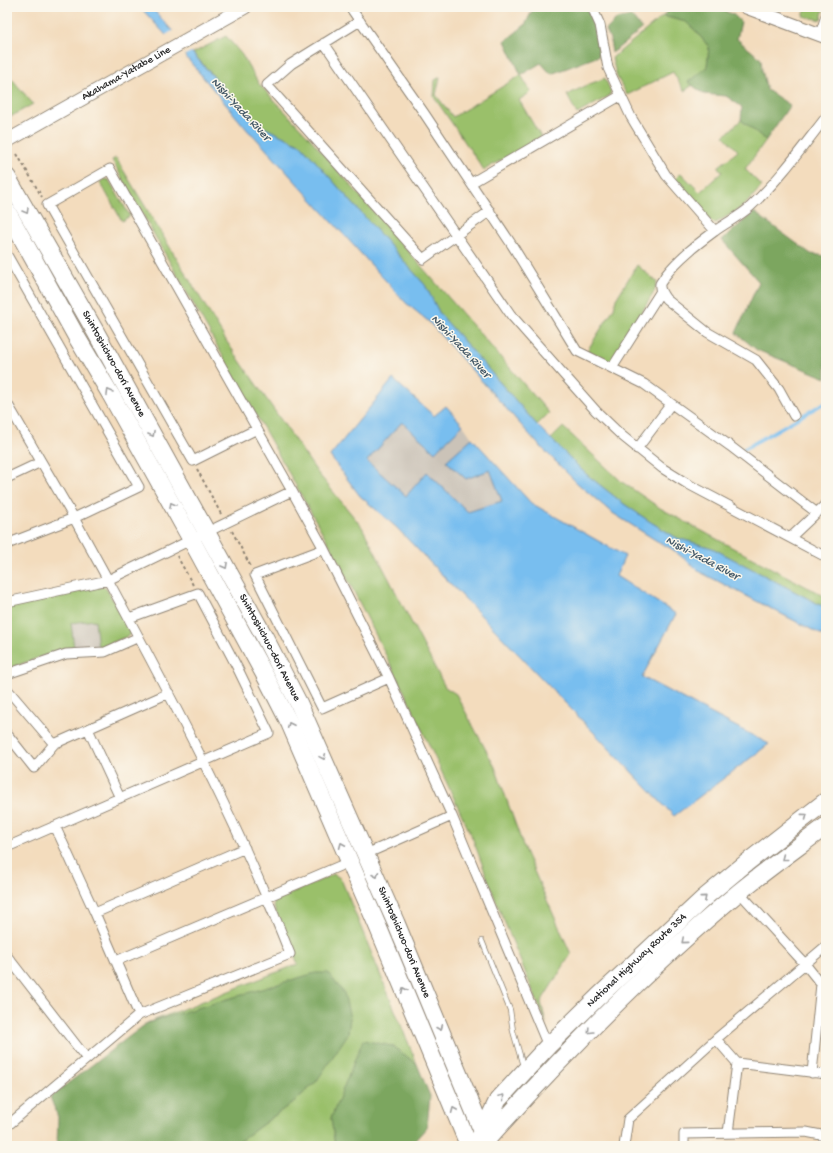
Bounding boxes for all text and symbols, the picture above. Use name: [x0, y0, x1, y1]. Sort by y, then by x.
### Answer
street label: Akahama-Yatabe Line: [80, 44, 173, 104]
water label: Nishi-Yada River: [207, 76, 275, 146]
one-way arrow: [22, 207, 29, 214]
street label: Shintoshichuo-dori Avenue: [79, 309, 148, 419]
water label: Nishi-Yada River: [427, 313, 495, 383]
one-way arrow: [106, 389, 113, 396]
one-way arrow: [148, 430, 155, 437]
one-way arrow: [170, 502, 177, 509]
water label: Nishi-Yada River: [663, 534, 743, 585]
one-way arrow: [221, 562, 228, 569]
street label: Shintoshichuo-dori Avenue: [236, 592, 303, 704]
one-way arrow: [287, 722, 295, 730]
one-way arrow: [318, 752, 326, 760]
one-way arrow: [801, 814, 808, 821]
one-way arrow: [339, 841, 347, 849]
one-way arrow: [781, 853, 788, 860]
one-way arrow: [371, 872, 379, 879]
street label: Shintoshichuo-dori Avenue: [375, 885, 433, 1000]
one-way arrow: [699, 895, 707, 902]
street label: National Highway Route 354: [585, 911, 690, 1010]
one-way arrow: [681, 936, 688, 943]
one-way arrow: [401, 986, 409, 994]
one-way arrow: [435, 1024, 443, 1032]
one-way arrow: [587, 1026, 594, 1034]
one-way arrow: [497, 1094, 504, 1101]
one-way arrow: [450, 1107, 458, 1114]

